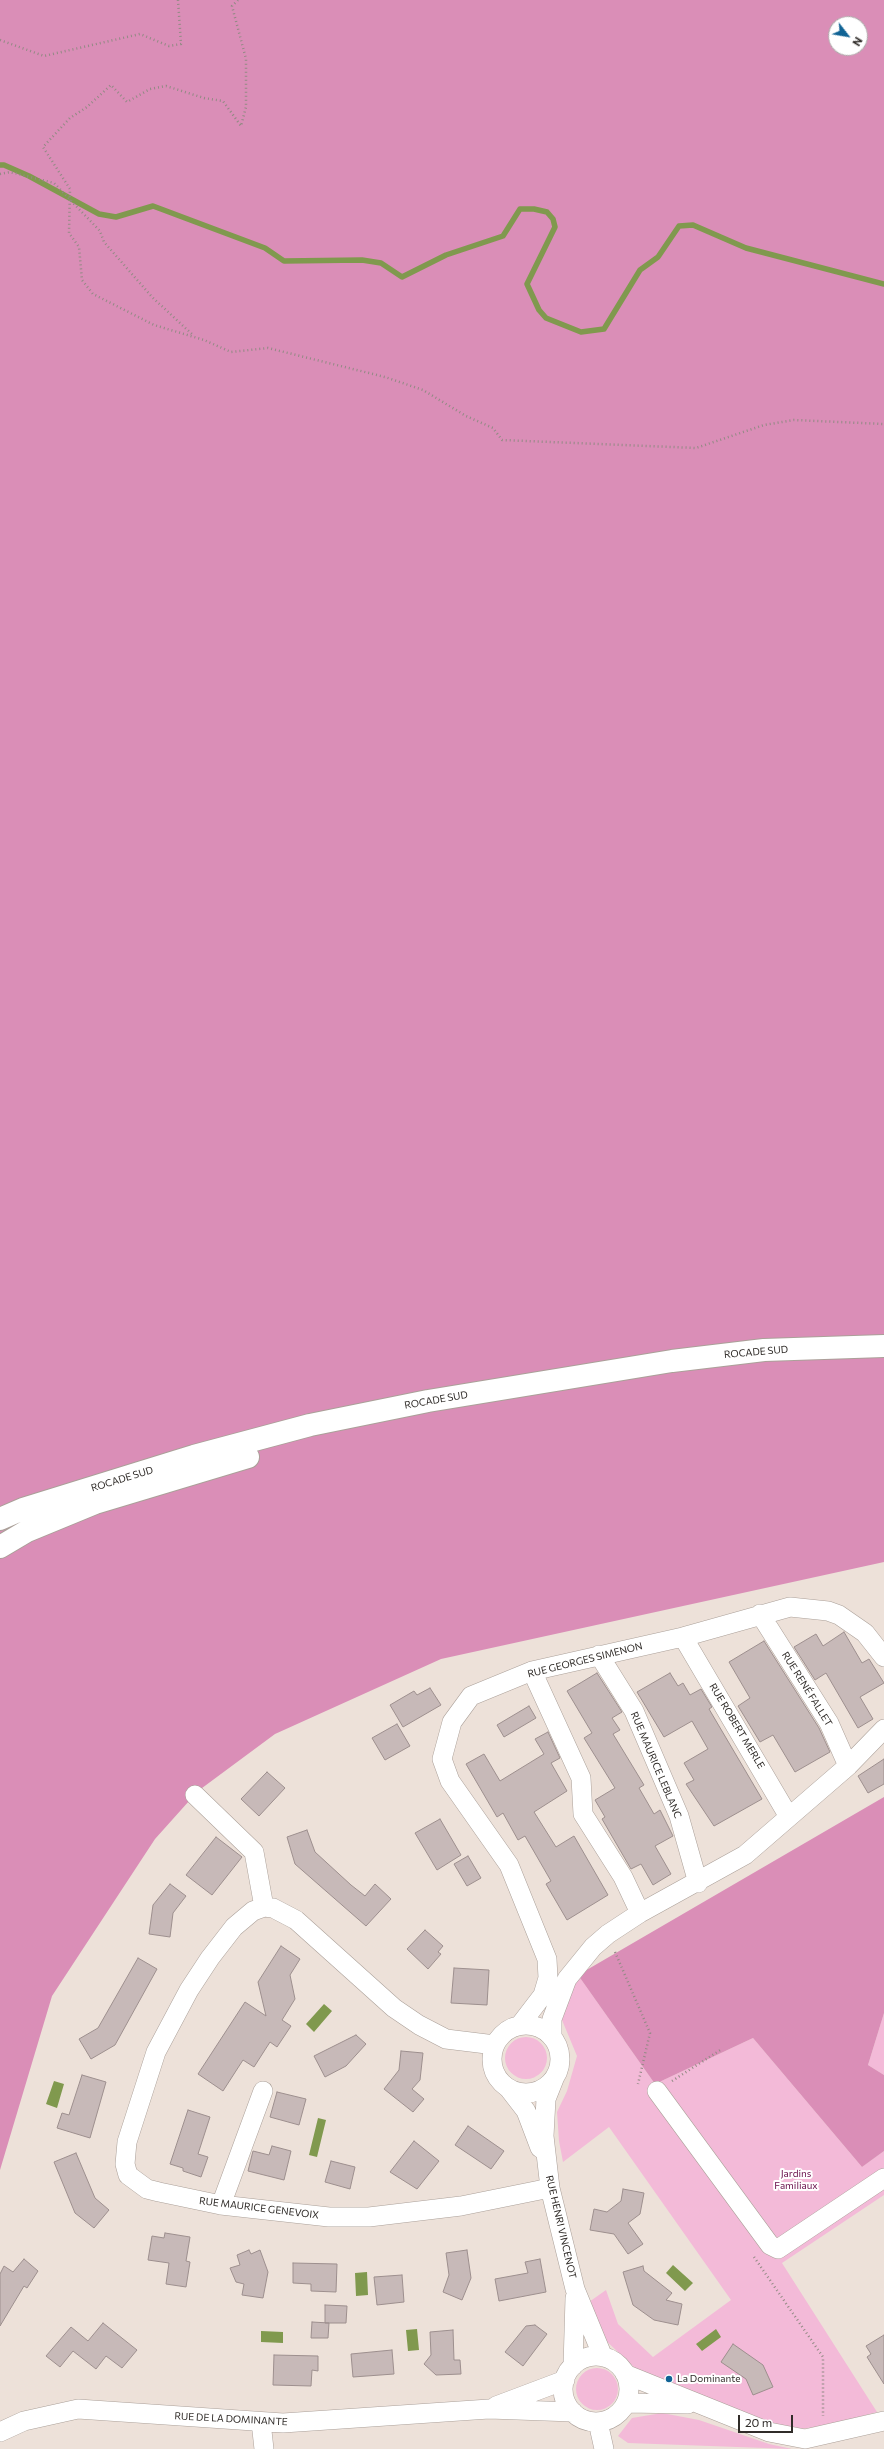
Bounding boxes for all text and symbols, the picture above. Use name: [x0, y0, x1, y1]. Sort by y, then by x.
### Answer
north arrow: [828, 16, 868, 56]
text: N: [850, 35, 866, 49]
street label: ROCADE SUD: [723, 1343, 789, 1361]
street label: ROCADE SUD: [403, 1389, 469, 1411]
street label: ROCADE SUD: [90, 1464, 154, 1494]
street label: RUE GEORGES SIMENON: [526, 1640, 644, 1680]
street label: RUE RENÉ FALLET: [779, 1649, 835, 1729]
street label: RUE ROBERT MERLE: [707, 1681, 767, 1771]
street label: RUE MAURICE LEBLANC: [628, 1710, 684, 1820]
park label: Jardins Familiaux: [774, 2168, 818, 2192]
street label: RUE HENRI VINCENOT: [543, 2174, 579, 2280]
street label: RUE MAURICE GENEVOIX: [198, 2195, 320, 2221]
place label: La Dominante: [677, 2373, 740, 2385]
marker: La Dominante: [664, 2374, 674, 2384]
scale bar: [740, 2407, 795, 2433]
street label: RUE DE LA DOMINANTE: [174, 2410, 288, 2428]
text: 20 m: [745, 2415, 772, 2429]

